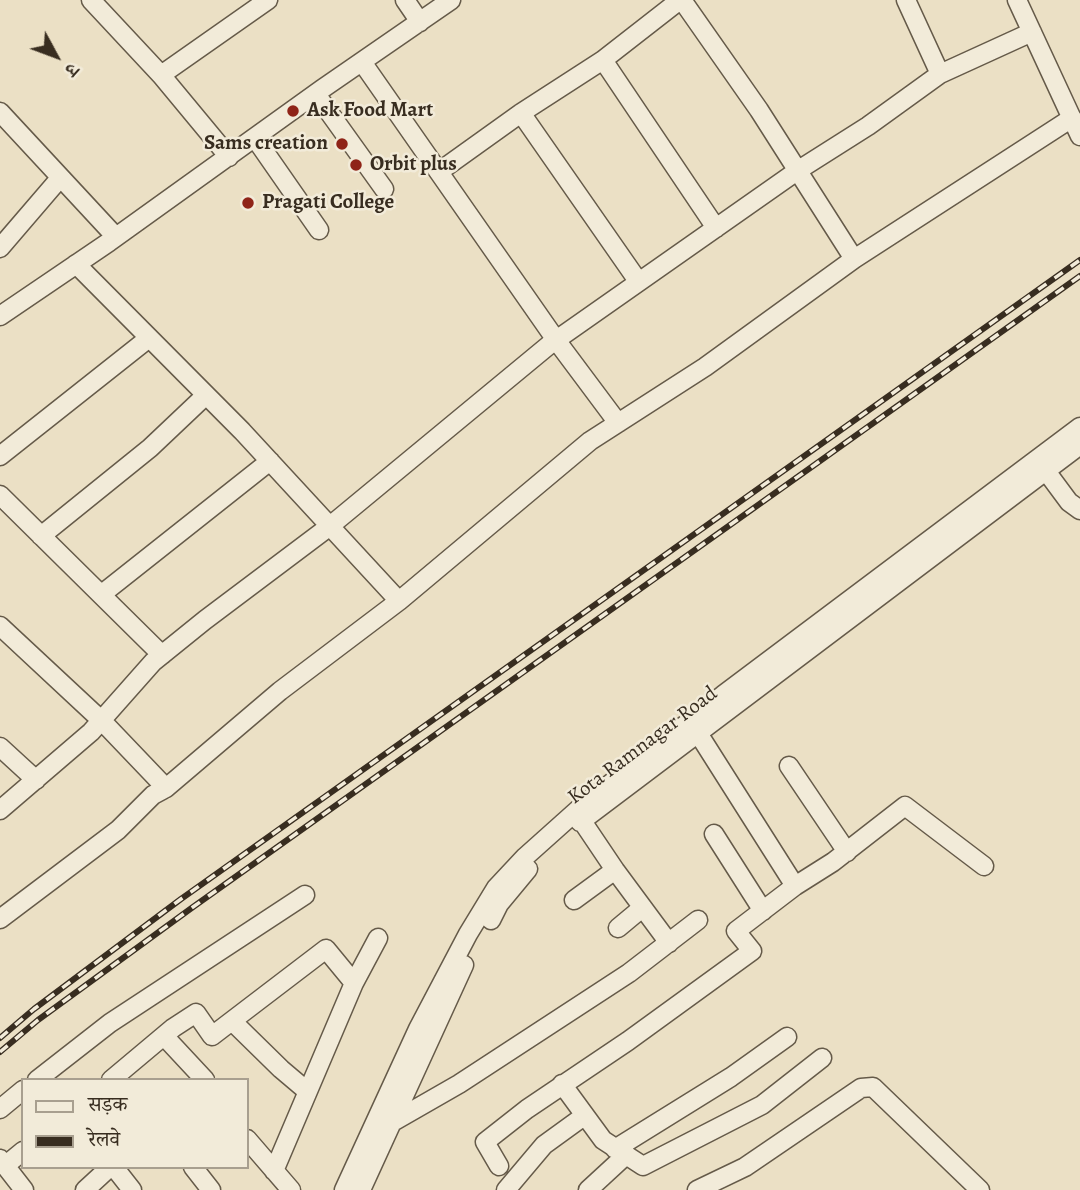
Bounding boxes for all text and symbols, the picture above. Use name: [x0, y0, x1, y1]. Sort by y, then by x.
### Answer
north arrow: [21, 21, 91, 91]
text: उ: [59, 58, 85, 82]
place label: Ask Food Mart: [307, 98, 433, 124]
marker: Ask Food Mart: [285, 103, 301, 119]
place label: Sams creation: [204, 131, 328, 157]
marker: Sams creation: [334, 136, 350, 152]
place label: Orbit plus: [370, 152, 457, 178]
marker: Orbit plus: [348, 157, 364, 173]
place label: Pragati College: [262, 190, 394, 216]
marker: Pragati College: [240, 195, 256, 211]
street label: Kota Ramnagar Road: [563, 682, 723, 810]
legend: [21, 1078, 248, 1169]
text: सड़क: [88, 1090, 127, 1118]
text: रेलवे: [88, 1125, 120, 1153]

